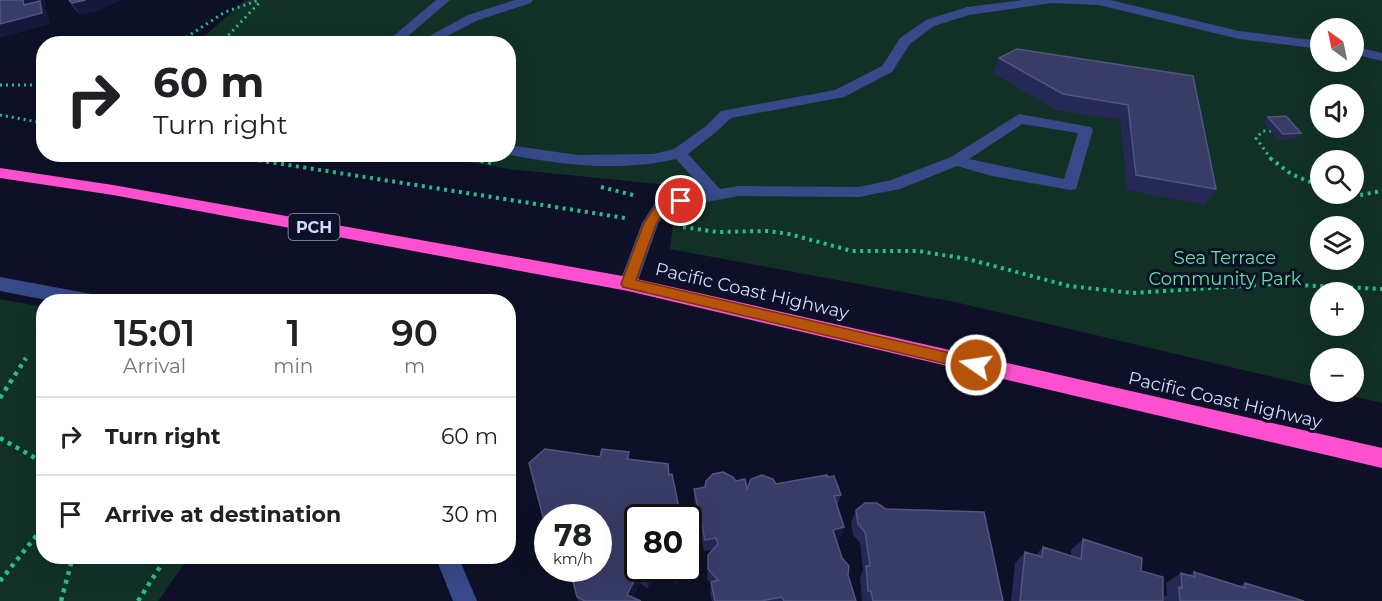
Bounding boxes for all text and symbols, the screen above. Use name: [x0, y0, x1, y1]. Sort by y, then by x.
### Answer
north arrow: [1310, 18, 1364, 72]
map controls: [1310, 18, 1364, 402]
text: 60 m: [153, 56, 264, 108]
icon: right: [54, 60, 132, 138]
button: sound: [1310, 84, 1364, 138]
text: Turn right: [153, 108, 288, 141]
button: search: [1310, 150, 1364, 204]
pin: [655, 175, 706, 226]
icon: arrive: [664, 184, 697, 217]
road number: PCH: [288, 214, 340, 240]
button: layers: [1310, 216, 1364, 270]
park label: Sea Terrace Community Park: [1148, 247, 1302, 290]
street label: Pacific Coast Highway: [653, 258, 851, 324]
button: +: [1310, 282, 1364, 336]
text: 15:01: [114, 311, 195, 355]
text: 1: [286, 311, 300, 355]
text: 90: [391, 311, 438, 355]
position arrow: [944, 333, 1008, 397]
button: −: [1310, 348, 1364, 402]
text: Arrival: [123, 354, 186, 378]
text: min: [273, 354, 313, 378]
text: m: [404, 354, 425, 378]
street label: Pacific Coast Highway: [1126, 367, 1324, 433]
icon: right: [54, 420, 87, 453]
text: Turn right: [105, 423, 220, 450]
text: 60 m: [441, 423, 498, 450]
icon: arrive: [54, 498, 87, 531]
text: Arrive at destination: [105, 501, 341, 528]
text: 30 m: [442, 501, 498, 528]
speed limit sign: 80: [624, 504, 702, 582]
text: 78: [554, 517, 592, 554]
text: km/h: [553, 549, 593, 568]

